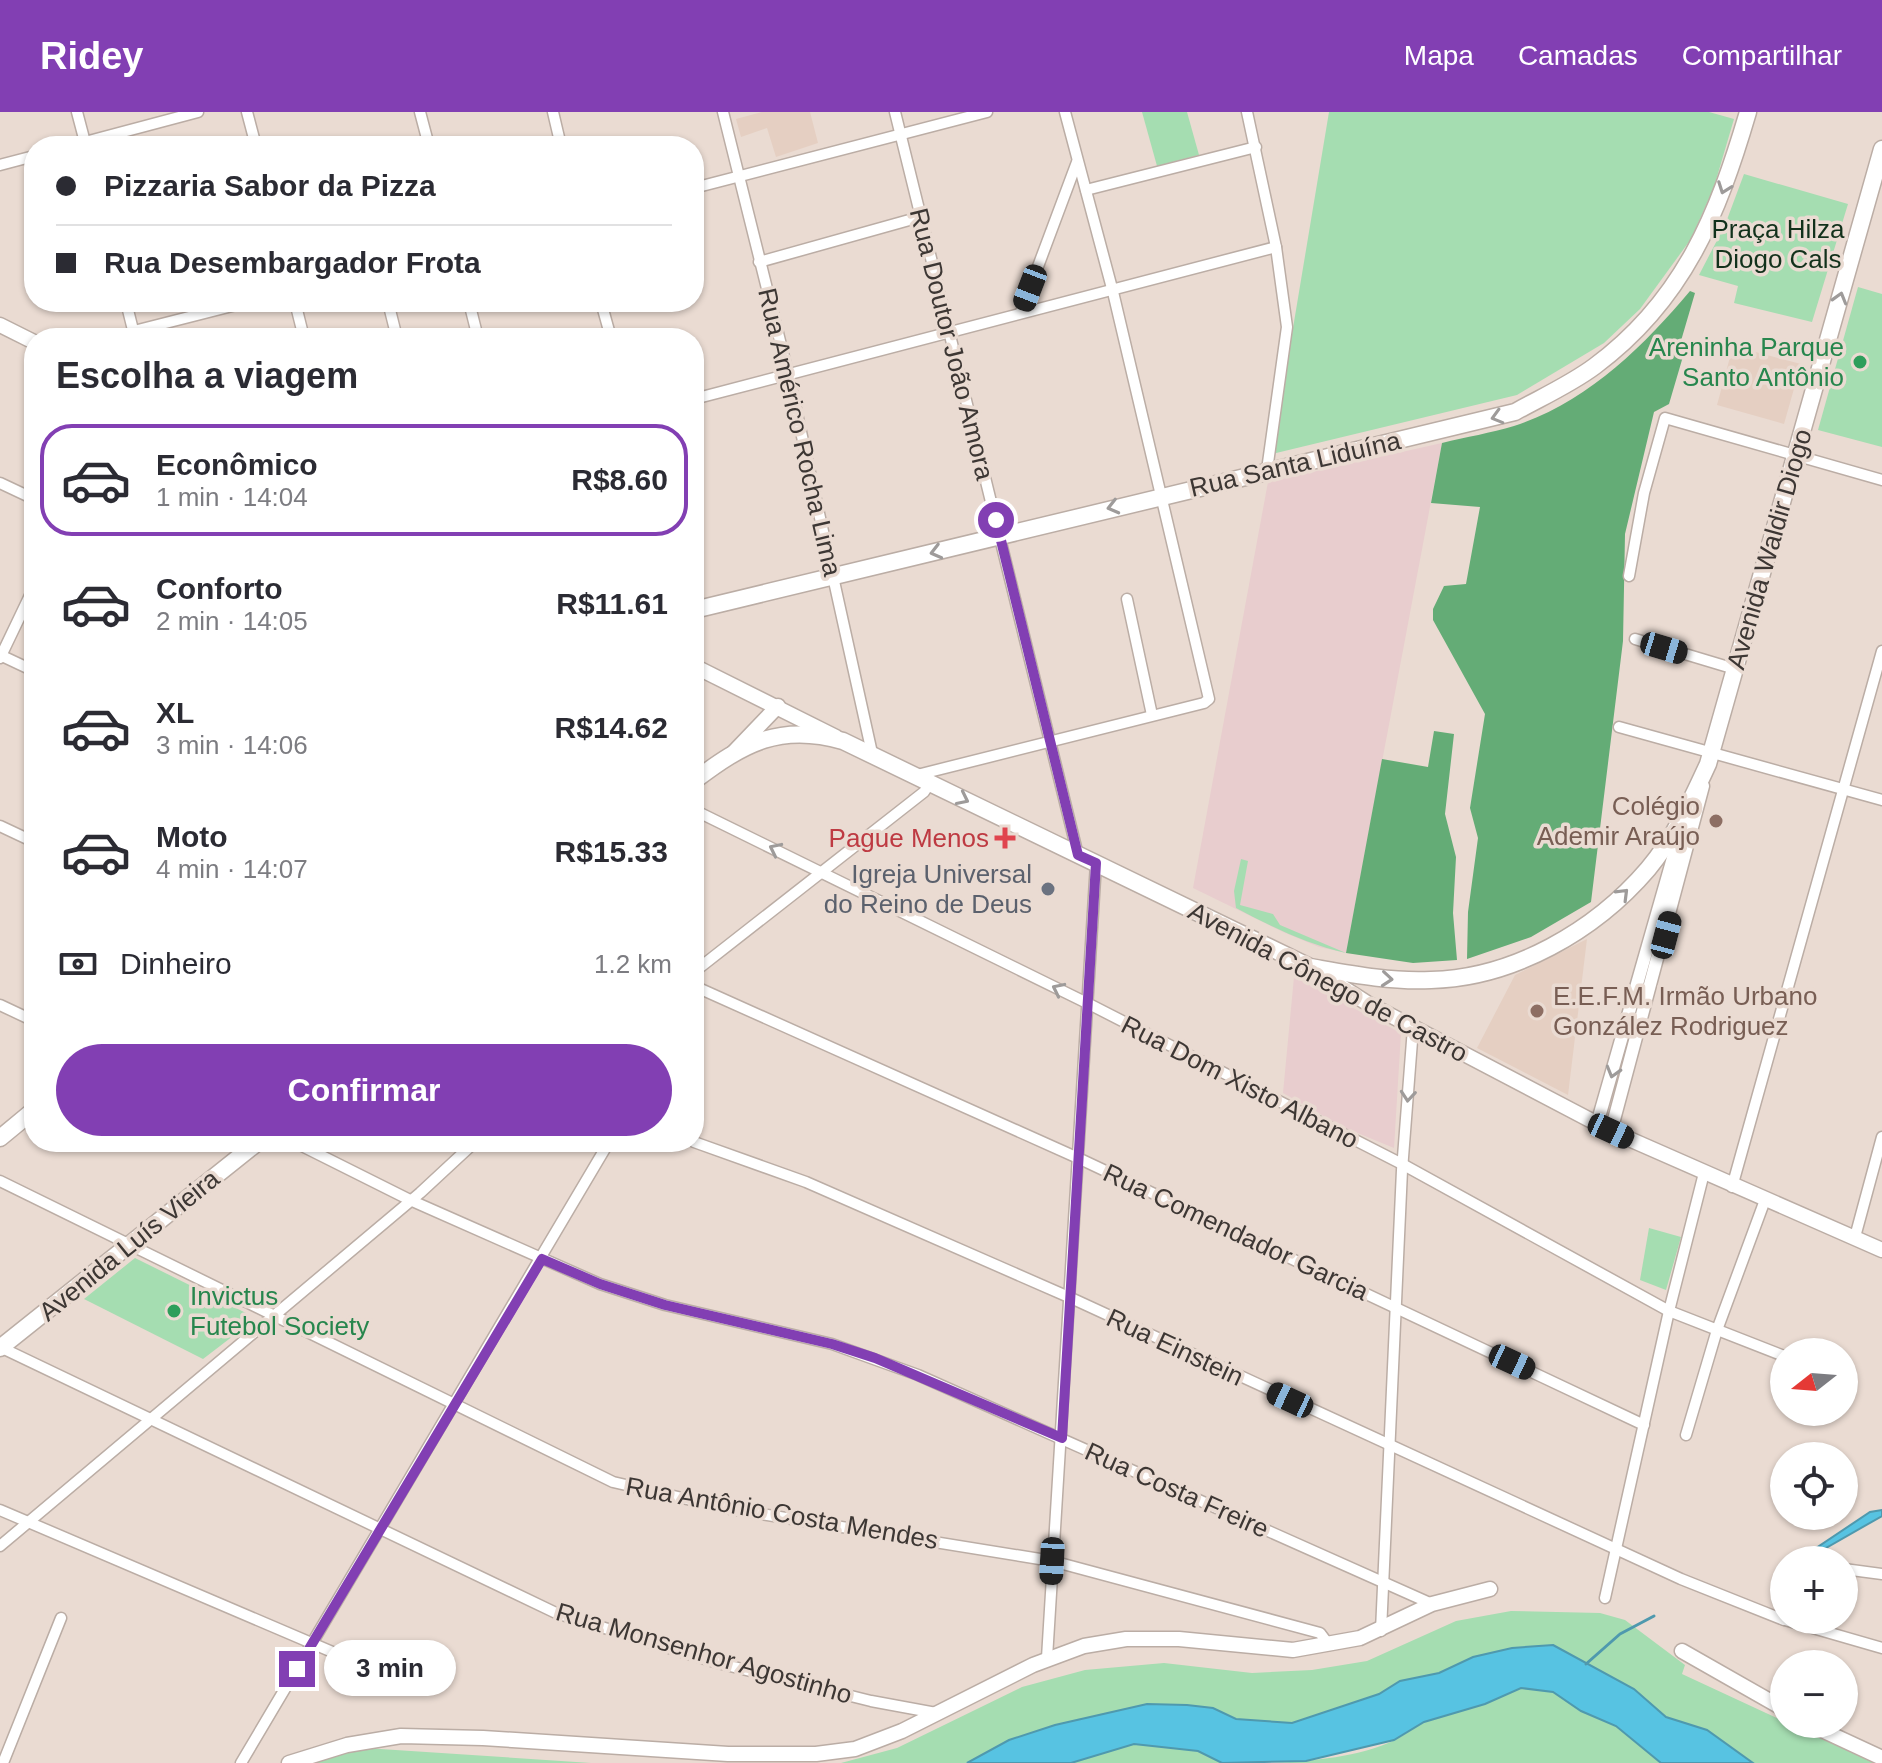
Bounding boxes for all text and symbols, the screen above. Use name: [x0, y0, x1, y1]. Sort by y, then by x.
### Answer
text: Ridey: [40, 35, 143, 77]
text: Mapa: [1404, 40, 1474, 71]
text: Camadas: [1518, 40, 1638, 71]
text: Compartilhar: [1682, 40, 1842, 71]
text: Pizzaria Sabor da Pizza: [104, 169, 436, 202]
one-way arrow: [1717, 180, 1734, 194]
street label: Rua Doutor João Amora: [904, 205, 1000, 483]
park label: Praça Hilza Diogo Cals: [1712, 214, 1845, 274]
text: Rua Desembargador Frota: [104, 246, 481, 279]
car: [1010, 261, 1050, 315]
street label: Rua Américo Rocha Lima: [752, 285, 848, 580]
one-way arrow: [1831, 292, 1847, 306]
place label: Areninha Parque Santo Antônio: [1649, 332, 1844, 392]
marker: Areninha Parque Santo Antônio: [1851, 353, 1869, 371]
text: Escolha a viagem: [56, 355, 358, 396]
one-way arrow: [1490, 408, 1504, 424]
street label: Rua Santa Liduína: [1187, 425, 1404, 503]
street label: Avenida Waldir Diogo: [1720, 425, 1818, 673]
icon: car: [60, 444, 132, 516]
text: Econômico: [156, 448, 318, 481]
text: R$8.60: [571, 463, 668, 496]
text: 1 min · 14:04: [156, 482, 308, 512]
one-way arrow: [1107, 497, 1121, 514]
route start: [978, 502, 1014, 538]
one-way arrow: [930, 542, 943, 559]
icon: car: [60, 568, 132, 640]
text: Conforto: [156, 572, 283, 605]
text: R$11.61: [556, 587, 668, 620]
text: 2 min · 14:05: [156, 606, 308, 636]
car: [1638, 630, 1690, 666]
icon: car: [60, 692, 132, 764]
text: XL: [156, 696, 194, 729]
text: R$14.62: [555, 711, 668, 744]
text: 3 min · 14:06: [156, 730, 308, 760]
one-way arrow: [955, 789, 970, 805]
place label: Colégio Ademir Araújo: [1537, 791, 1700, 851]
marker: Colégio Ademir Araújo: [1707, 812, 1725, 830]
icon: car: [60, 816, 132, 888]
text: Moto: [156, 820, 228, 853]
place label: Pague Menos: [829, 823, 989, 853]
marker: Pague Menos: [996, 829, 1014, 847]
text: R$15.33: [555, 835, 668, 868]
one-way arrow: [768, 843, 783, 859]
text: 4 min · 14:07: [156, 854, 308, 884]
place label: Igreja Universal do Reino de Deus: [824, 859, 1032, 919]
marker: Igreja Universal do Reino de Deus: [1039, 880, 1057, 898]
one-way arrow: [1614, 889, 1629, 903]
street label: Avenida Cônego de Castro: [1183, 896, 1473, 1068]
car: [1648, 909, 1684, 961]
icon: cash: [56, 942, 100, 986]
text: Dinheiro: [120, 947, 232, 980]
text: 1.2 km: [594, 949, 672, 979]
one-way arrow: [1381, 970, 1394, 987]
place label: E.E.F.M. Irmão Urbano González Rodriguez: [1553, 981, 1817, 1041]
one-way arrow: [1051, 983, 1066, 999]
marker: E.E.F.M. Irmão Urbano González Rodriguez: [1528, 1002, 1546, 1020]
street label: Rua Dom Xisto Albano: [1117, 1009, 1363, 1155]
button: Confirmar: [56, 1044, 672, 1136]
one-way arrow: [1606, 1065, 1622, 1079]
one-way arrow: [1399, 1090, 1416, 1103]
car: [1584, 1110, 1638, 1152]
street label: Rua Comendador Garcia: [1099, 1157, 1374, 1307]
street label: Avenida Luís Vieira: [33, 1163, 226, 1327]
place label: Invictus Futebol Society: [190, 1281, 369, 1341]
marker: Invictus Futebol Society: [165, 1302, 183, 1320]
street label: Rua Einstein: [1102, 1302, 1248, 1392]
north arrow: [1770, 1338, 1858, 1426]
map controls: [1770, 1338, 1858, 1738]
car: [1485, 1341, 1539, 1383]
car: [1263, 1379, 1317, 1421]
street label: Rua Costa Freire: [1080, 1436, 1274, 1544]
button: locate: [1770, 1442, 1858, 1530]
street label: Rua Antônio Costa Mendes: [624, 1471, 940, 1555]
car: [1039, 1536, 1065, 1586]
button: +: [1770, 1546, 1858, 1634]
street label: Rua Monsenhor Agostinho: [553, 1596, 855, 1710]
callout: 3 min: [325, 1641, 457, 1697]
button: −: [1770, 1650, 1858, 1738]
route end: [279, 1651, 315, 1687]
text: 3 min: [356, 1653, 424, 1683]

